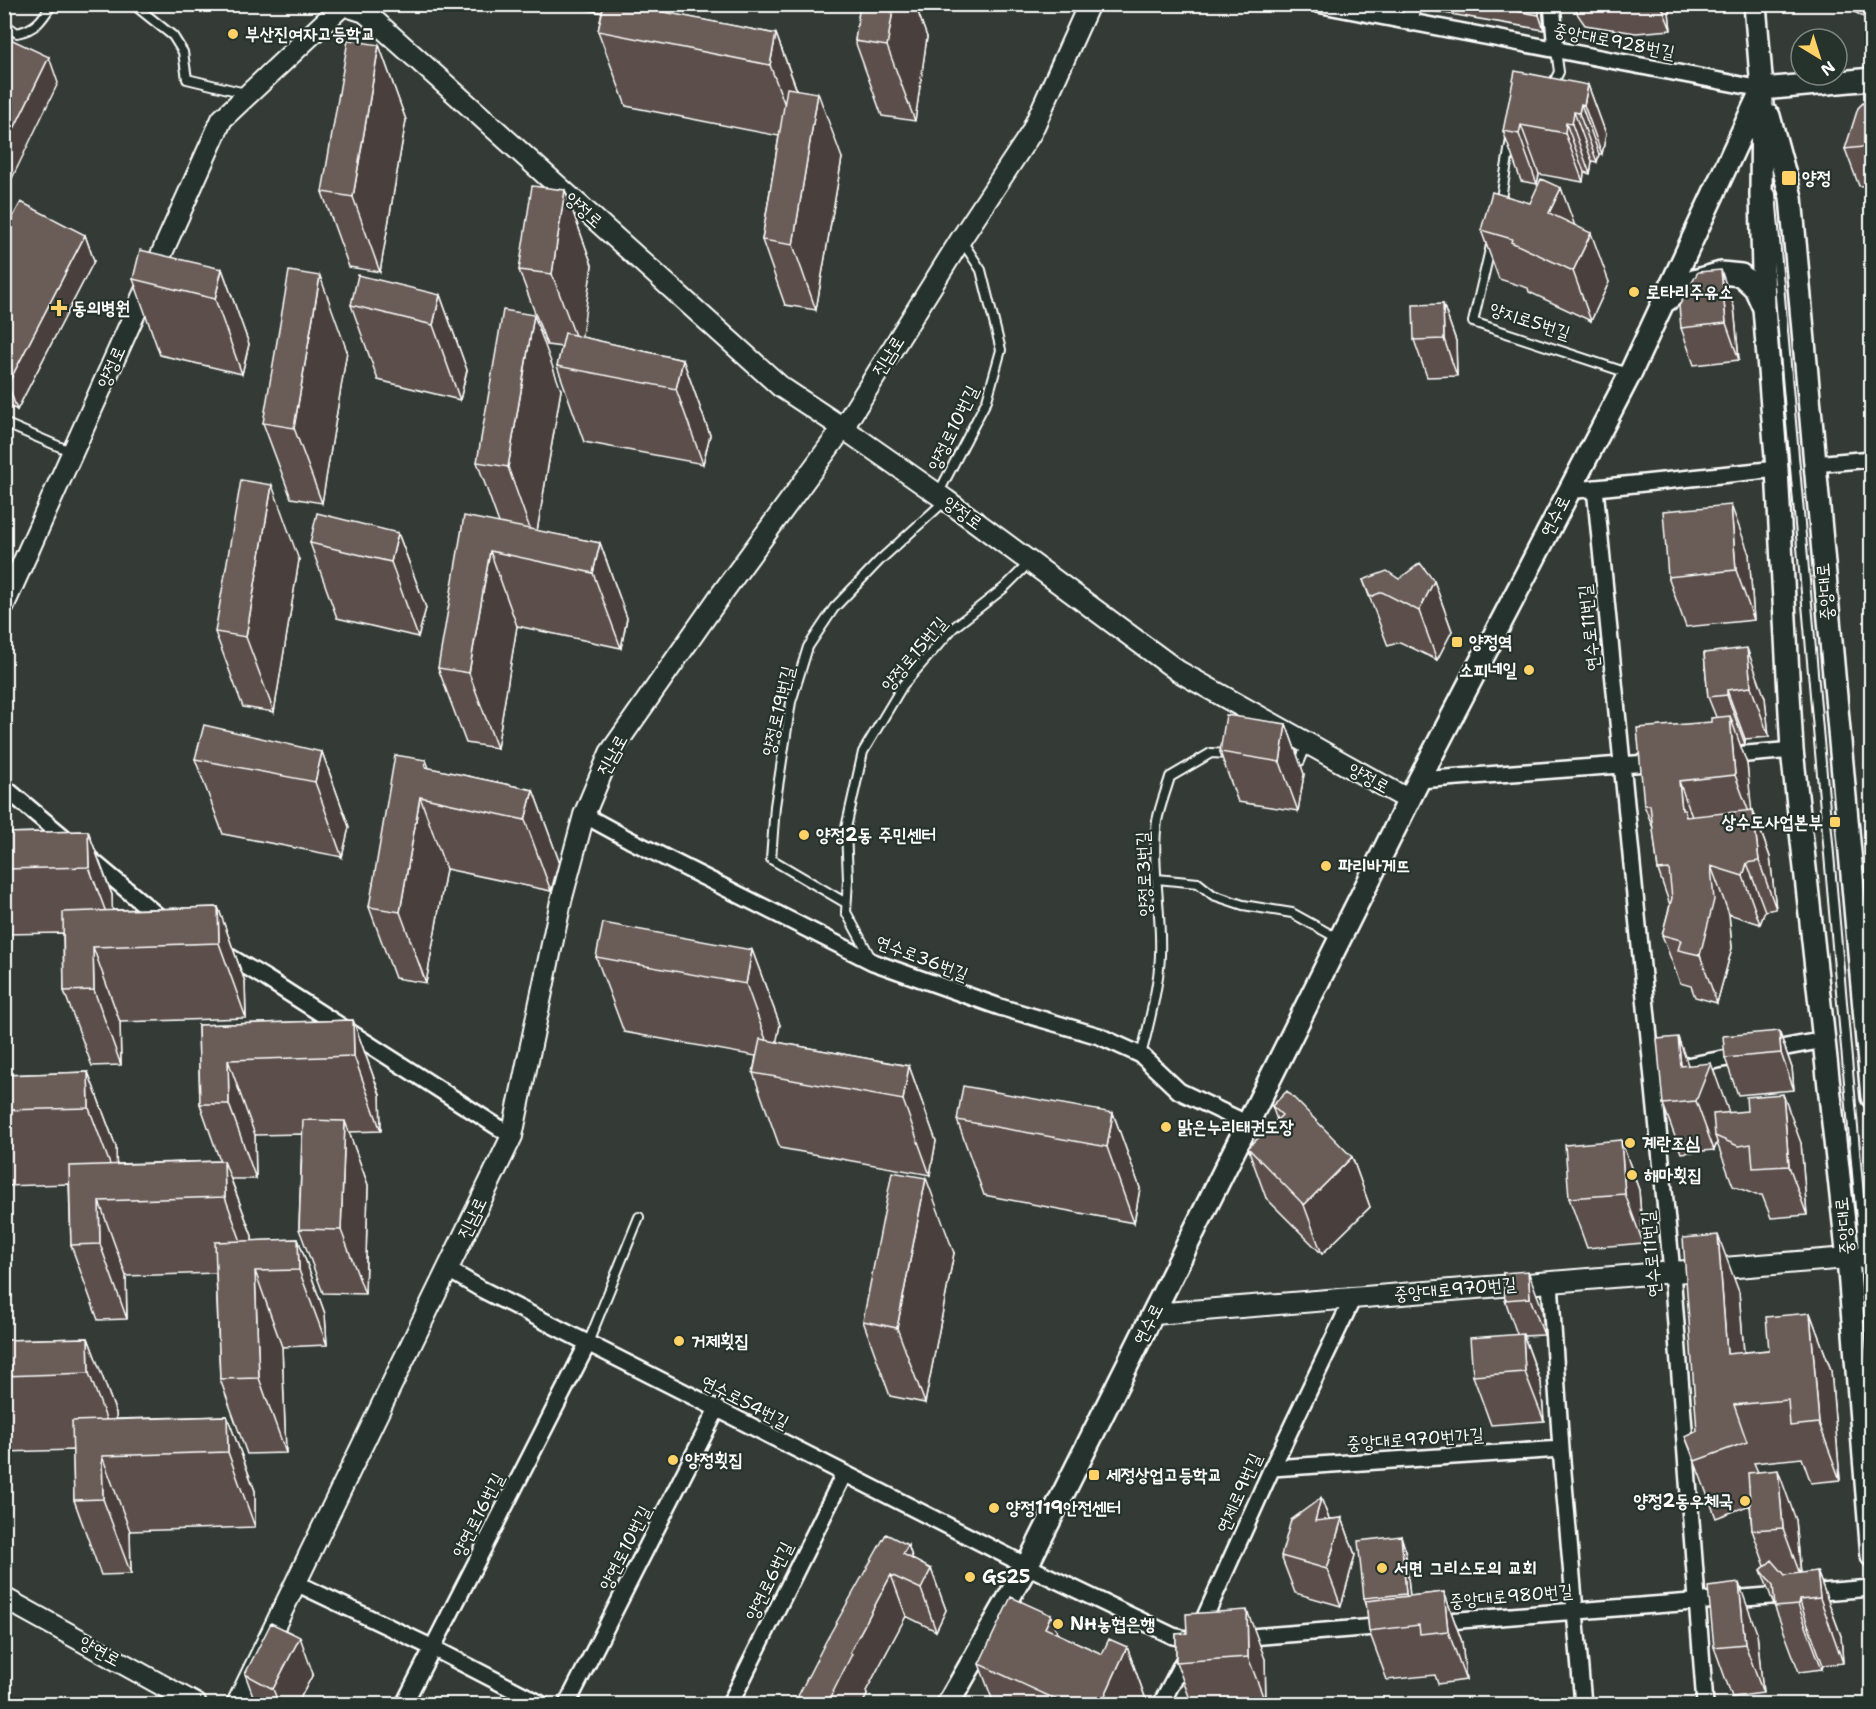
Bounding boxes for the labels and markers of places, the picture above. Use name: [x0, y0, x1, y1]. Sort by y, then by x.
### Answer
place label: 부산진여자고등학교: [245, 22, 375, 46]
marker: 부산진여자고등학교: [226, 27, 240, 41]
place label: 양정: [1802, 166, 1831, 190]
marker: 양정: [1780, 169, 1798, 187]
place label: 로타리주유소: [1646, 280, 1733, 304]
marker: 로타리주유소: [1627, 285, 1641, 299]
place label: 동의병원: [72, 296, 130, 320]
marker: 동의병원: [50, 299, 68, 317]
place label: 양정역: [1469, 630, 1512, 654]
marker: 양정역: [1450, 635, 1464, 649]
place label: 소피네일: [1459, 658, 1518, 682]
marker: 소피네일: [1522, 663, 1536, 677]
place label: 상수도사업본부: [1722, 810, 1823, 834]
marker: 상수도사업본부: [1828, 815, 1842, 829]
place label: 양정2동 주민센터: [816, 823, 936, 847]
marker: 양정2동 주민센터: [797, 828, 811, 842]
place label: 파리바게뜨: [1338, 854, 1410, 878]
marker: 파리바게뜨: [1319, 859, 1333, 873]
place label: 맑은누리태권도장: [1178, 1115, 1294, 1139]
marker: 맑은누리태권도장: [1159, 1120, 1173, 1134]
place label: 계란조심: [1642, 1131, 1700, 1155]
marker: 계란조심: [1623, 1136, 1637, 1150]
place label: 해마횟집: [1644, 1163, 1702, 1187]
marker: 해마횟집: [1625, 1168, 1639, 1182]
place label: 거제횟집: [691, 1329, 749, 1353]
marker: 거제횟집: [672, 1334, 686, 1348]
place label: 양정횟집: [685, 1448, 743, 1472]
marker: 양정횟집: [666, 1453, 680, 1467]
place label: 세정상업고등학교: [1106, 1463, 1222, 1487]
marker: 세정상업고등학교: [1087, 1468, 1101, 1482]
place label: 양정2동우체국: [1633, 1489, 1733, 1513]
marker: 양정2동우체국: [1738, 1494, 1752, 1508]
place label: 양정119안전센터: [1006, 1496, 1121, 1520]
marker: 양정119안전센터: [987, 1501, 1001, 1515]
place label: 서면 그리스도의 교회: [1394, 1556, 1537, 1580]
marker: 서면 그리스도의 교회: [1375, 1561, 1389, 1575]
place label: GS25: [982, 1565, 1030, 1589]
marker: GS25: [963, 1570, 977, 1584]
place label: NH농협은행: [1070, 1612, 1155, 1636]
marker: NH농협은행: [1051, 1617, 1065, 1631]

